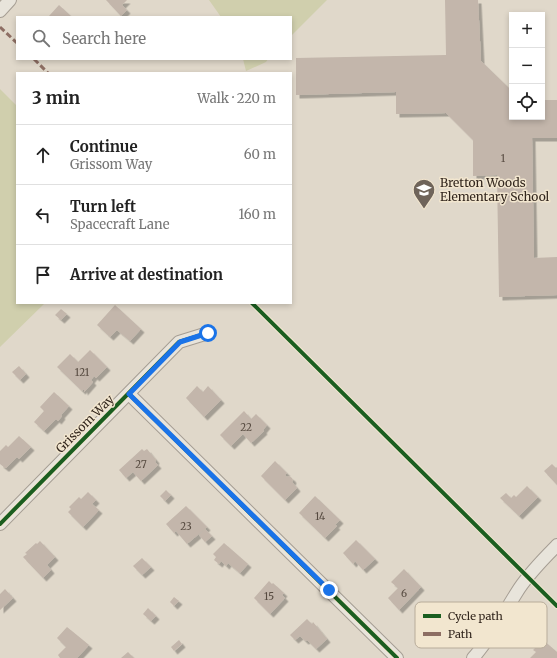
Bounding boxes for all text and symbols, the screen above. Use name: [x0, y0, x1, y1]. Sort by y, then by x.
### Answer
map controls: [509, 12, 545, 120]
button: +: [509, 12, 545, 48]
search box: [16, 16, 292, 60]
icon: search: [30, 27, 52, 49]
text: Search here: [62, 29, 146, 48]
button: −: [509, 48, 545, 84]
button: locate: [509, 84, 545, 120]
text: 3 min: [32, 87, 80, 109]
text: Walk · 220 m: [197, 90, 276, 107]
text: Continue: [70, 137, 138, 156]
icon: ahead: [32, 144, 54, 166]
text: 60 m: [244, 146, 276, 163]
house number: 1: [501, 152, 506, 165]
text: Grissom Way: [70, 156, 152, 173]
place label: Bretton Woods Elementary School: [440, 175, 550, 204]
school or university icon: Bretton Woods Elementary School: [411, 177, 437, 210]
text: Turn left: [70, 197, 136, 216]
icon: left: [32, 204, 54, 226]
text: 160 m: [238, 206, 276, 223]
text: Spacecraft Lane: [70, 216, 169, 233]
icon: arrive: [32, 264, 54, 286]
text: Arrive at destination: [70, 265, 223, 284]
route start: [199, 324, 217, 342]
house number: 121: [75, 366, 90, 379]
street label: Grissom Way: [52, 391, 117, 456]
house number: 22: [240, 421, 252, 434]
house number: 27: [135, 458, 147, 471]
house number: 14: [315, 510, 325, 523]
house number: 23: [180, 520, 192, 533]
route end: [320, 581, 338, 599]
house number: 6: [401, 587, 407, 600]
house number: 15: [264, 590, 274, 603]
legend: [415, 602, 547, 648]
text: Cycle path: [448, 609, 503, 623]
text: Path: [448, 627, 473, 641]

